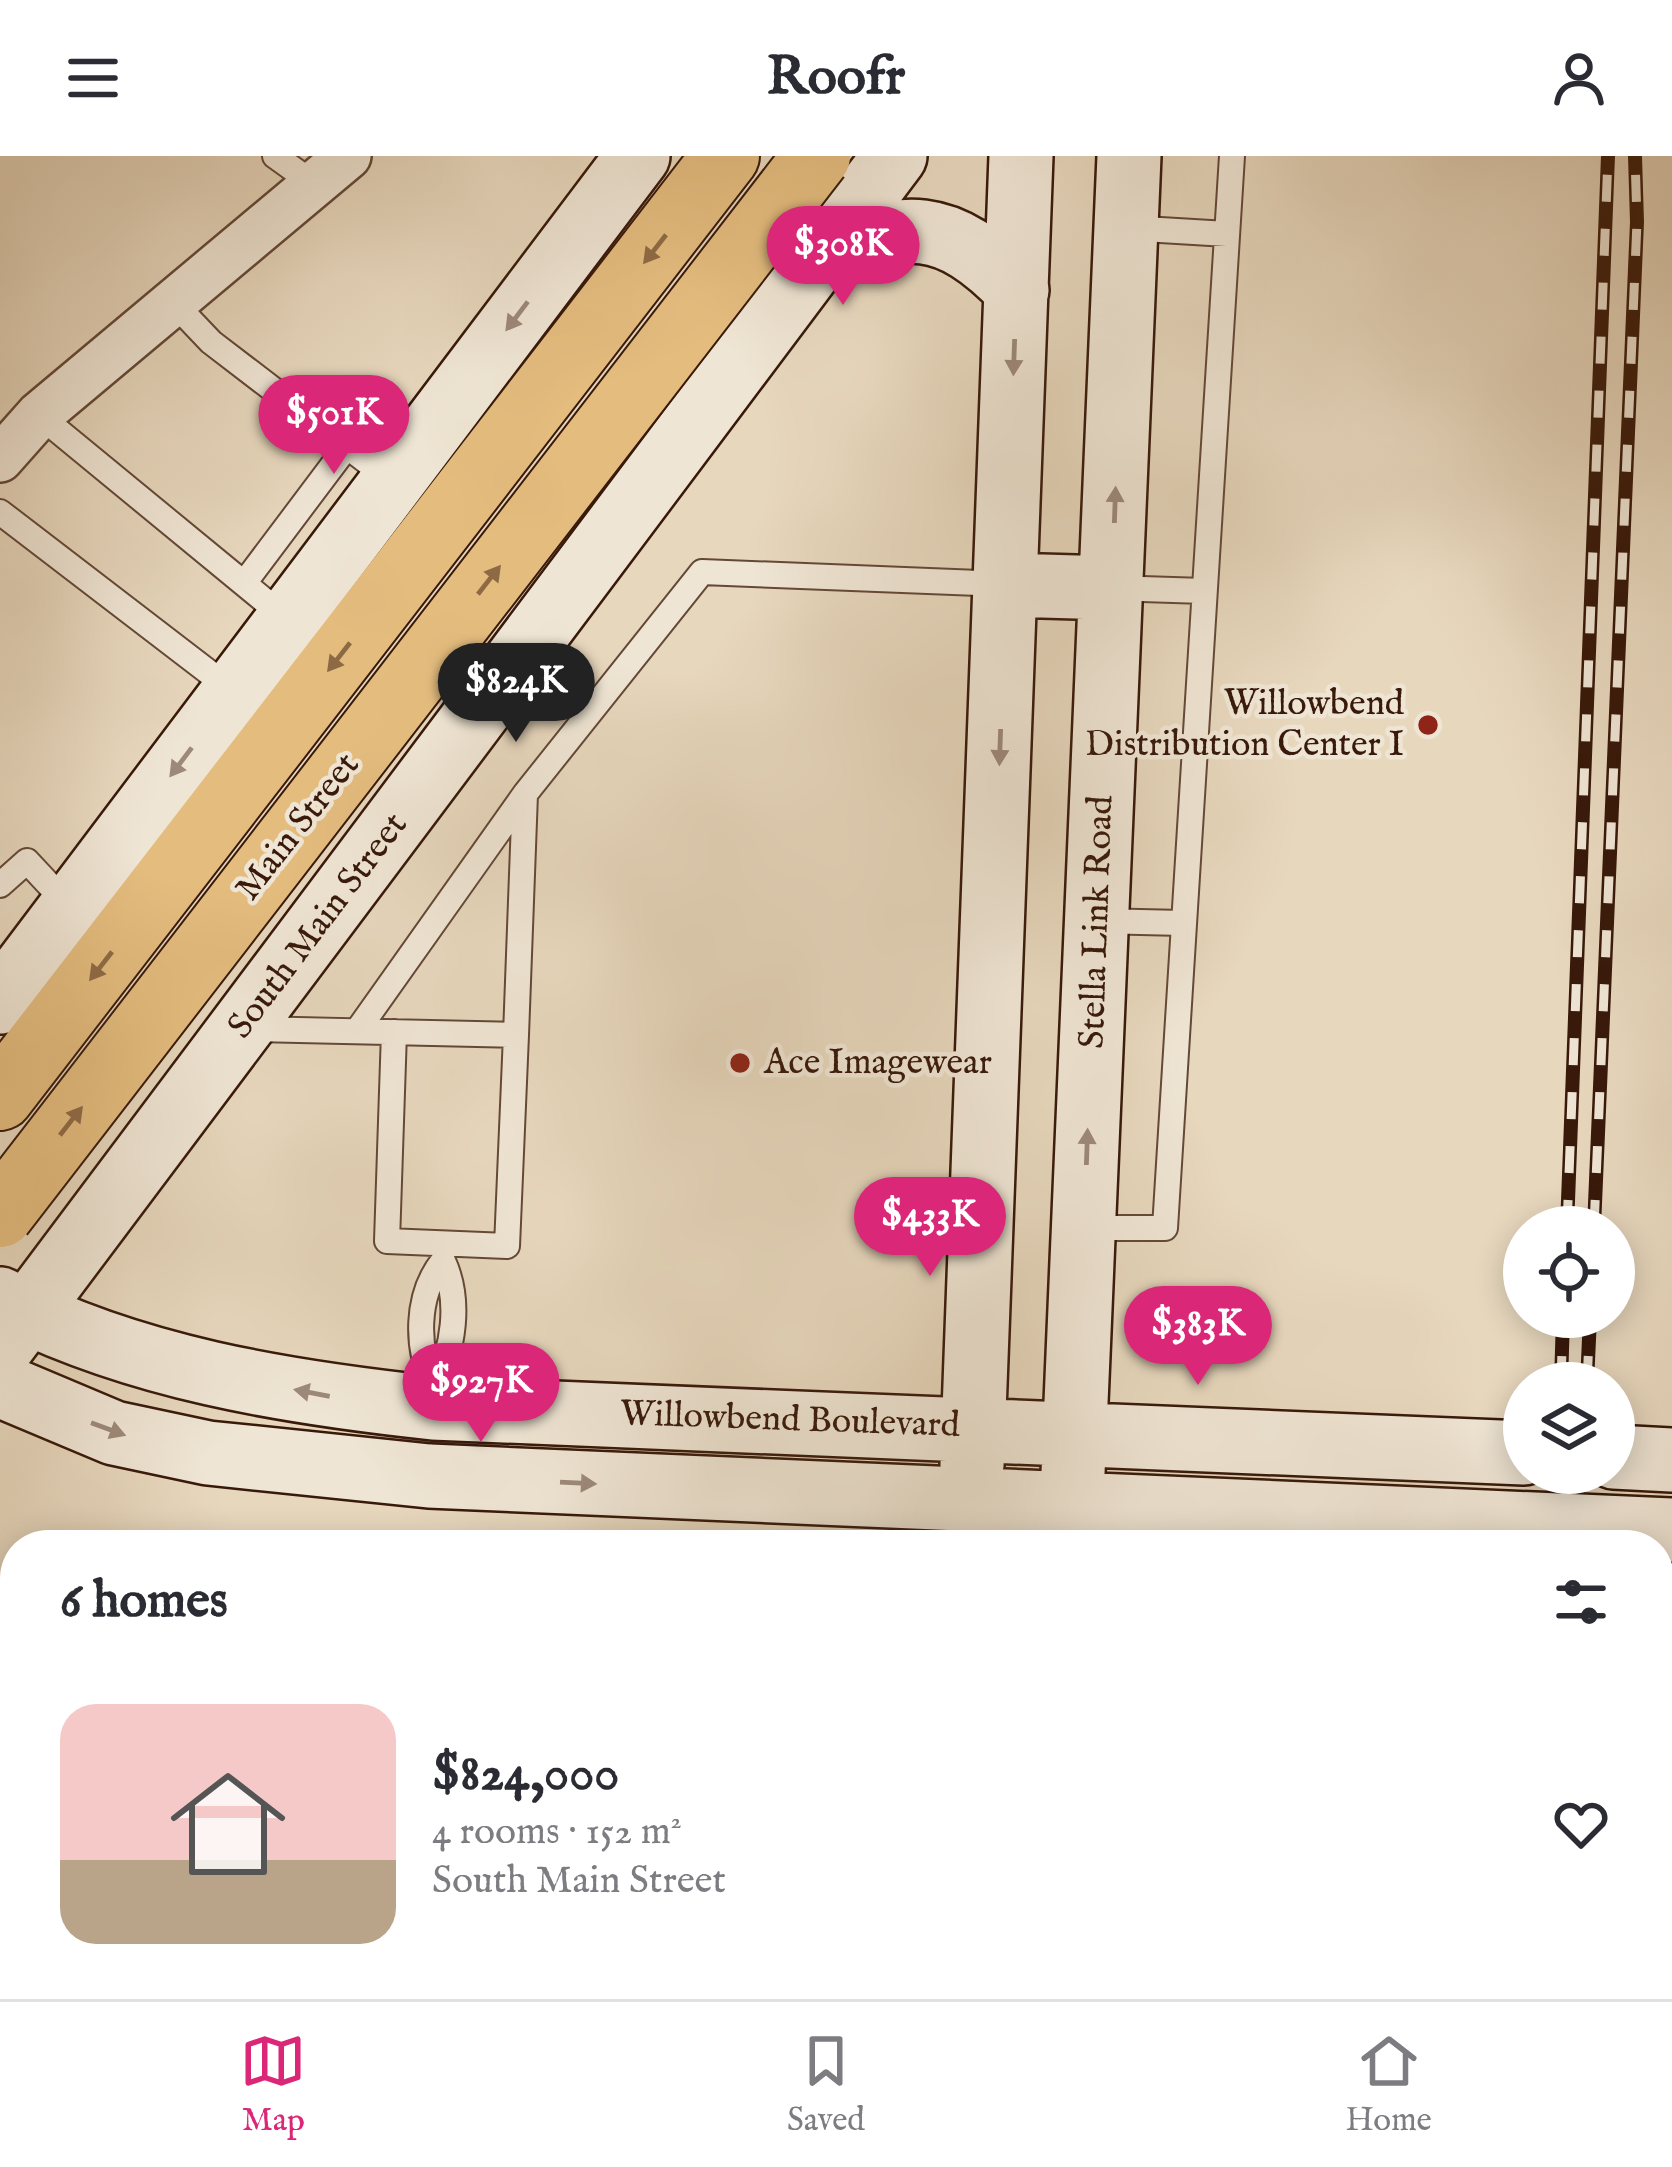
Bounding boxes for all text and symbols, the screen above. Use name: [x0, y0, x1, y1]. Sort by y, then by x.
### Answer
text: Roofr: [767, 44, 905, 113]
icon: menu: [60, 45, 126, 111]
icon: person: [1546, 45, 1612, 111]
pin: $308K: [759, 206, 927, 308]
text: $308K: [794, 220, 892, 269]
one-way arrow: [643, 233, 667, 264]
one-way arrow: [505, 301, 530, 332]
one-way arrow: [1005, 339, 1024, 377]
pin: $501K: [250, 375, 418, 477]
text: $501K: [285, 389, 383, 438]
one-way arrow: [1106, 485, 1125, 523]
one-way arrow: [477, 564, 501, 595]
one-way arrow: [327, 641, 352, 673]
pin: $824K: [432, 643, 600, 745]
text: $824K: [465, 657, 567, 706]
place label: Willowbend Distribution Center I: [1085, 681, 1405, 768]
marker: Willowbend Distribution Center I: [1415, 712, 1441, 738]
one-way arrow: [990, 729, 1009, 767]
street label: Main Street: [226, 744, 370, 910]
one-way arrow: [170, 746, 194, 778]
street label: Stella Link Road: [1070, 794, 1124, 1049]
street label: South Main Street: [218, 804, 418, 1048]
one-way arrow: [89, 950, 114, 981]
place label: Ace Imagewear: [763, 1040, 992, 1086]
marker: Ace Imagewear: [727, 1050, 753, 1076]
one-way arrow: [59, 1106, 83, 1137]
one-way arrow: [1078, 1127, 1097, 1165]
pin: $433K: [846, 1177, 1014, 1279]
text: $433K: [881, 1191, 979, 1240]
map controls: [1503, 1206, 1635, 1494]
button: locate: [1503, 1206, 1635, 1338]
pin: $383K: [1114, 1286, 1282, 1388]
text: $383K: [1151, 1300, 1245, 1349]
pin: $927K: [397, 1343, 565, 1445]
text: $927K: [430, 1357, 532, 1406]
button: layers: [1503, 1362, 1635, 1494]
one-way arrow: [292, 1383, 330, 1402]
street label: Willowbend Boulevard: [619, 1391, 961, 1449]
one-way arrow: [91, 1421, 127, 1439]
one-way arrow: [560, 1474, 598, 1493]
icon: filters: [1548, 1569, 1614, 1635]
text: 6 homes: [60, 1570, 228, 1635]
text: $824,000: [432, 1743, 619, 1808]
icon: home: [156, 1752, 300, 1896]
icon: heart: [1548, 1791, 1614, 1857]
text: 4 rooms · 152 m²: [432, 1808, 682, 1857]
text: South Main Street: [432, 1857, 726, 1906]
tab: Map: [240, 2028, 306, 2142]
tab: Saved: [787, 2028, 865, 2142]
tab: Home: [1346, 2028, 1432, 2142]

